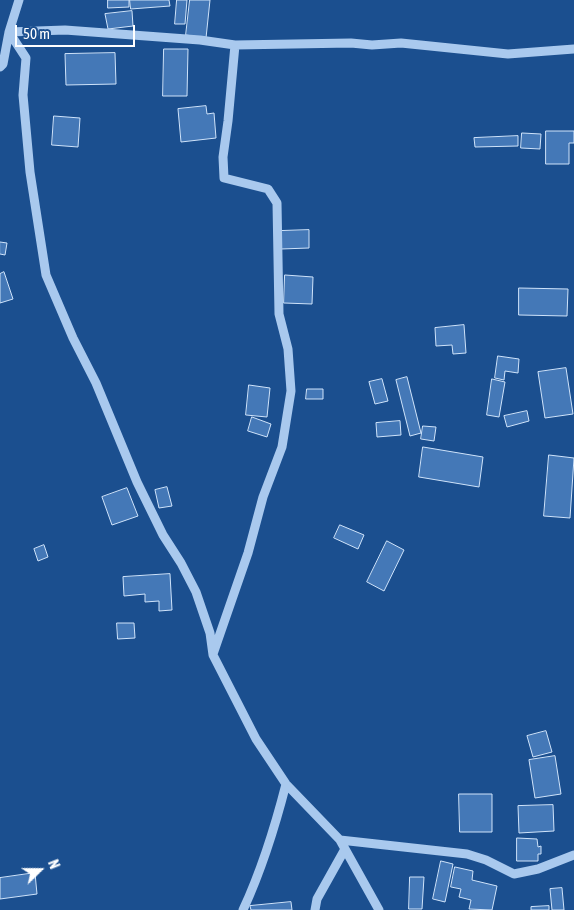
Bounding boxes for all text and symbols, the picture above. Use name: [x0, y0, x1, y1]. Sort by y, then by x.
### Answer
scale bar: [18, 15, 138, 47]
text: 50 m: [23, 25, 50, 42]
north arrow: [15, 845, 65, 895]
text: N: [45, 858, 63, 871]

